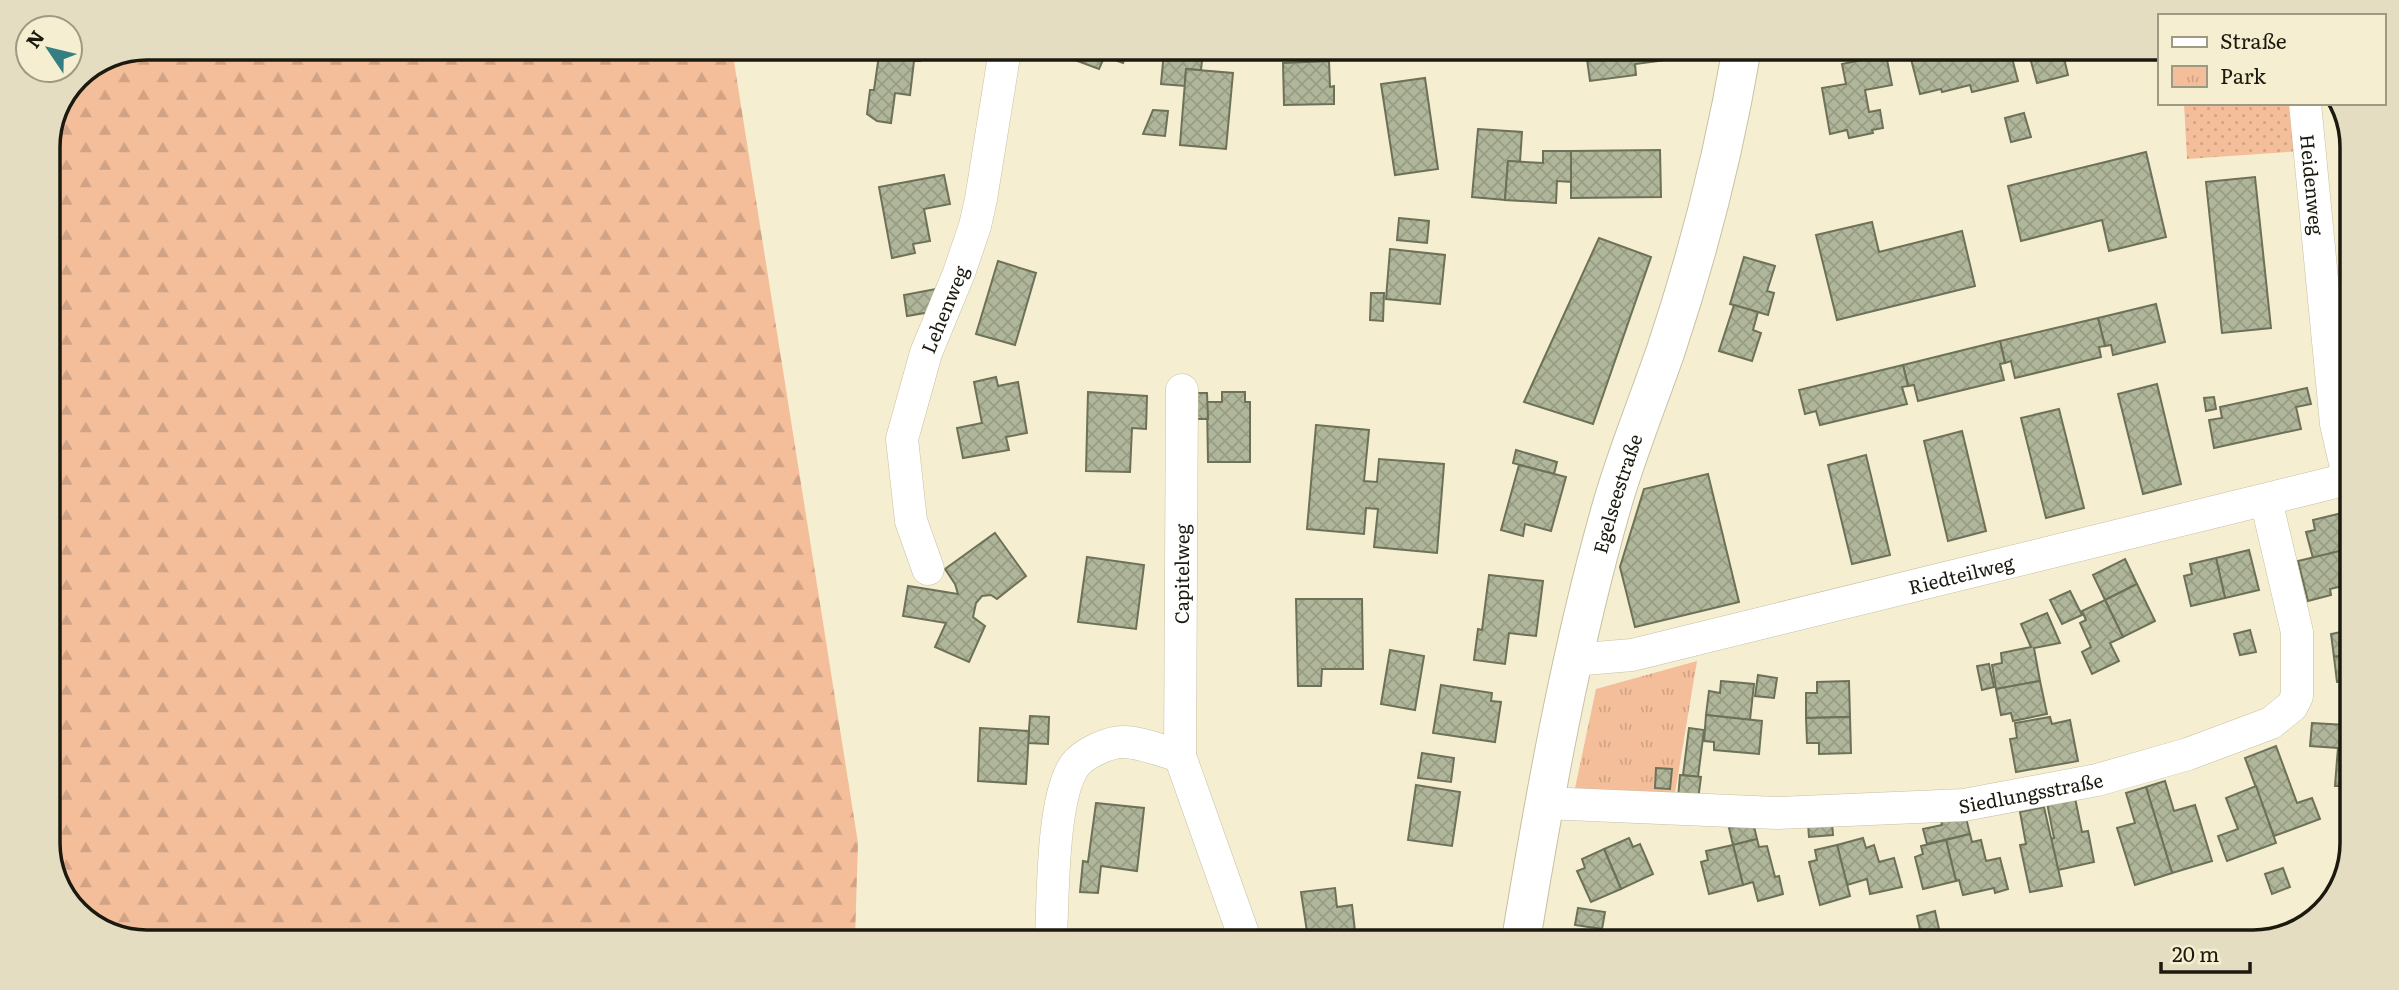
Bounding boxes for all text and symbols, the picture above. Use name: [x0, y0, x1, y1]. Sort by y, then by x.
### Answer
north arrow: [14, 14, 84, 84]
legend: [2158, 14, 2385, 105]
text: N: [18, 24, 50, 53]
text: Straße: [2220, 24, 2287, 55]
text: Park: [2220, 59, 2266, 90]
street label: Heidenweg: [2294, 133, 2332, 237]
street label: Lehenweg: [914, 262, 975, 357]
street label: Egelseestraße: [1585, 430, 1649, 557]
street label: Capitelweg: [1167, 523, 1195, 624]
street label: Riedteilweg: [1905, 548, 2017, 601]
street label: Siedlungsstraße: [1956, 765, 2106, 820]
scale bar: [2161, 930, 2250, 974]
text: 20 m: [2172, 937, 2219, 968]

